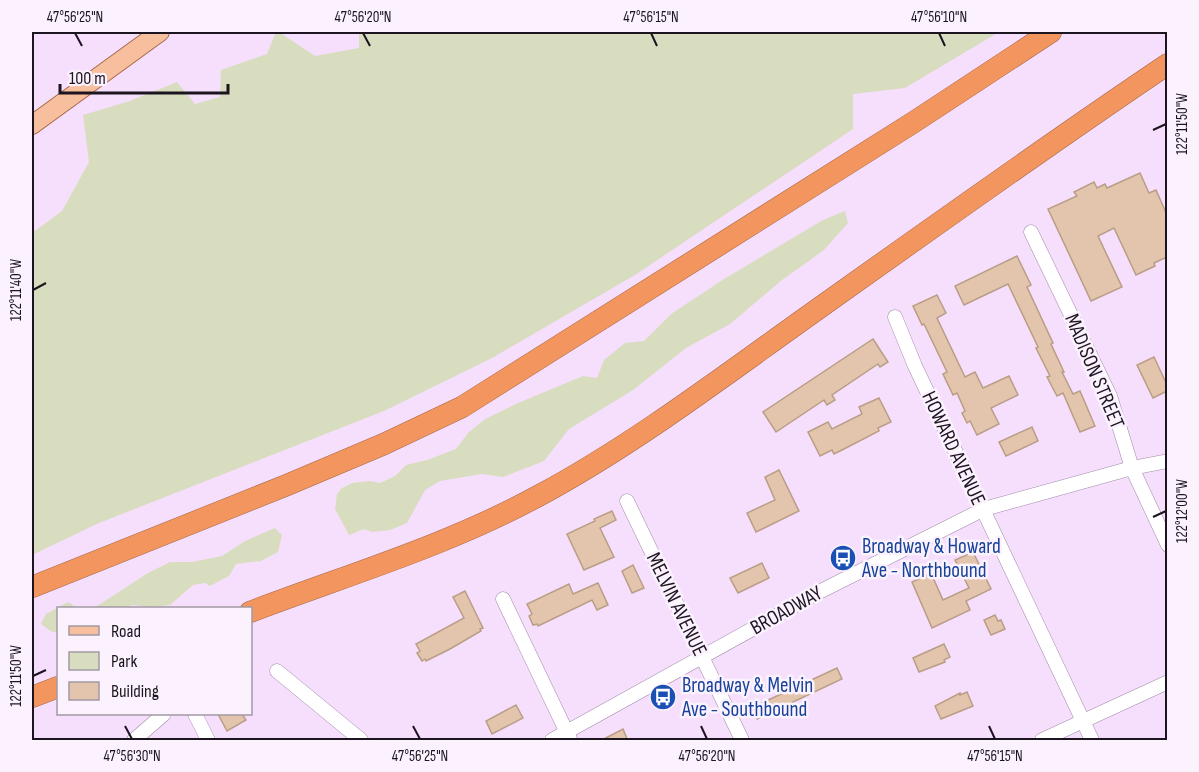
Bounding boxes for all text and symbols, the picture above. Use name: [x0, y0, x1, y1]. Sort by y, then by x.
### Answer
text: 47°56'25"N: [47, 8, 103, 27]
text: 47°56'20"N: [334, 8, 392, 27]
text: 47°56'15"N: [623, 8, 679, 27]
text: 47°56'10"N: [911, 8, 967, 27]
scale bar: [60, 57, 228, 95]
text: 100 m: [69, 68, 106, 89]
text: 122°11'50"W: [1173, 93, 1192, 155]
text: 122°11'40"W: [7, 259, 26, 321]
street label: MADISON STREET: [1059, 310, 1130, 433]
street label: HOWARD AVENUE: [916, 387, 991, 509]
text: 122°12'00"W: [1173, 479, 1192, 543]
place label: Broadway & Howard Ave - Northbound: [861, 534, 1001, 583]
bus stop icon: Broadway & Howard Ave - Northbound: [828, 543, 858, 573]
street label: MELVIN AVENUE: [641, 548, 712, 660]
street label: BROADWAY: [746, 580, 827, 640]
legend: [57, 607, 252, 715]
text: Road: [111, 621, 141, 642]
text: 122°11'50"W: [7, 645, 26, 707]
text: Park: [111, 651, 137, 672]
place label: Broadway & Melvin Ave - Southbound: [681, 673, 813, 722]
text: Building: [111, 681, 159, 702]
bus stop icon: Broadway & Melvin Ave - Southbound: [648, 682, 678, 712]
text: 47°56'30"N: [103, 747, 161, 766]
text: 47°56'25"N: [392, 747, 448, 766]
text: 47°56'20"N: [678, 747, 736, 766]
text: 47°56'15"N: [967, 747, 1023, 766]

